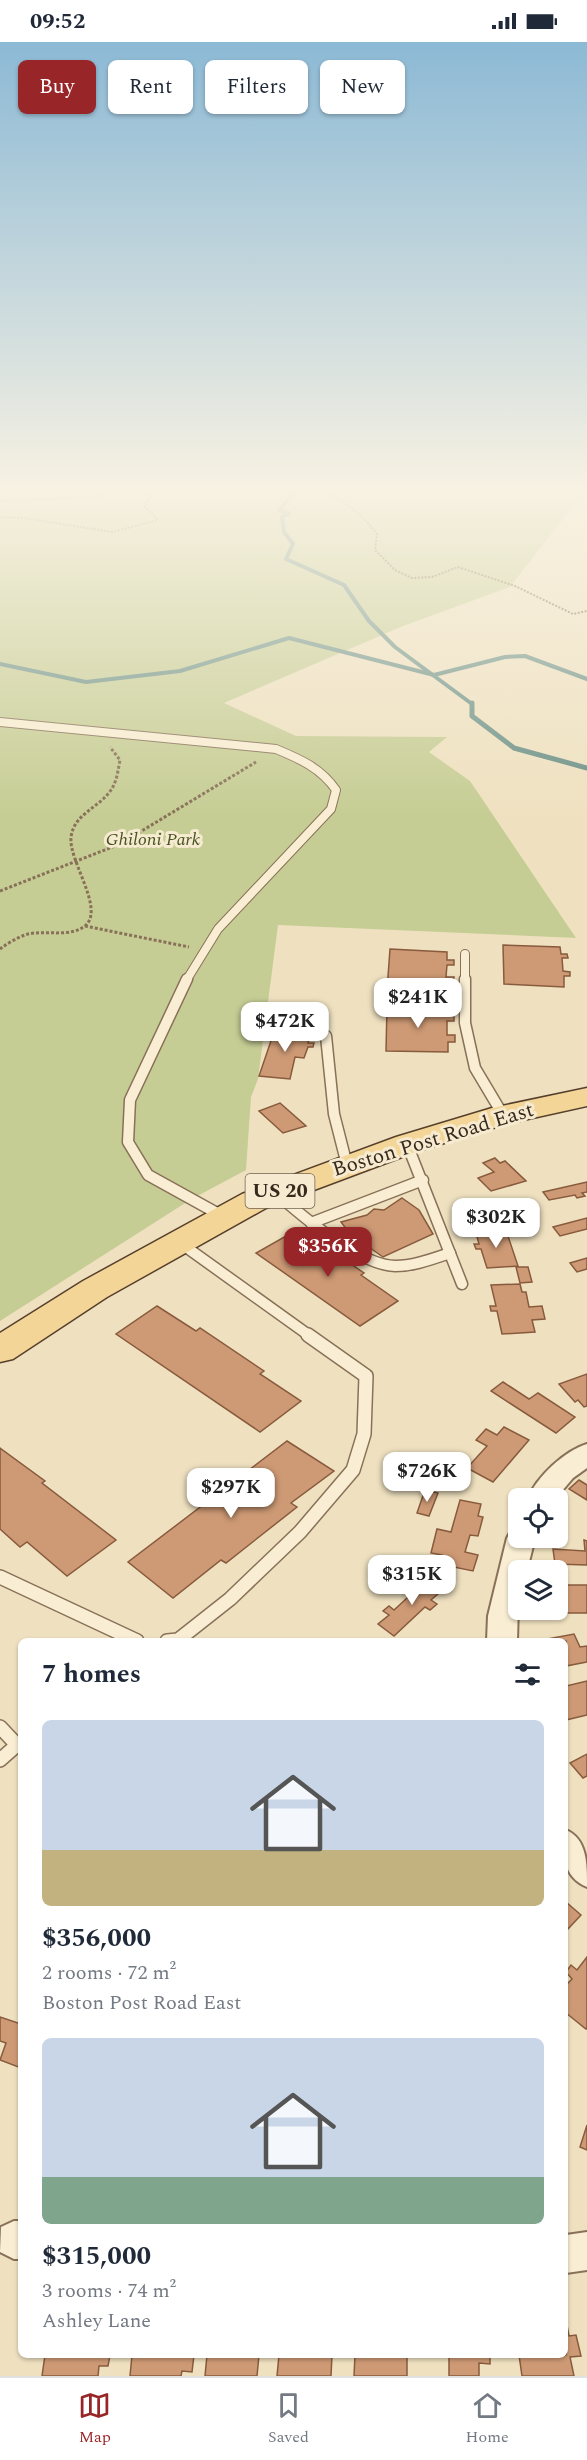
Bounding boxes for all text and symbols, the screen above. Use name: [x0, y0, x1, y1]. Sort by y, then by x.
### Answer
text: 09:52: [30, 5, 85, 38]
chip: Buy: [18, 60, 96, 114]
chip: Rent: [108, 60, 193, 114]
chip: Filters: [205, 60, 308, 114]
chip: New: [320, 60, 405, 114]
park label: Ghiloni Park: [106, 826, 201, 853]
pin: $241K: [376, 978, 460, 1029]
text: $241K: [388, 982, 448, 1012]
pin: $472K: [243, 1002, 327, 1053]
text: $472K: [255, 1006, 315, 1036]
street label: Boston Post Road East: [328, 1094, 538, 1186]
road number: US 20: [246, 1174, 314, 1208]
pin: $302K: [454, 1198, 538, 1249]
text: $302K: [466, 1202, 526, 1232]
pin: $356K: [286, 1227, 370, 1278]
text: $356K: [298, 1231, 358, 1261]
pin: $726K: [385, 1452, 469, 1503]
text: $726K: [397, 1456, 457, 1486]
pin: $297K: [189, 1468, 273, 1519]
text: $297K: [201, 1472, 261, 1502]
map controls: [508, 1488, 568, 1620]
button: locate: [508, 1488, 568, 1548]
pin: $315K: [370, 1555, 454, 1606]
text: $315K: [382, 1559, 442, 1589]
button: layers: [508, 1560, 568, 1620]
text: 7 homes: [42, 1654, 141, 1694]
icon: filters: [511, 1658, 544, 1691]
icon: home: [239, 1759, 347, 1867]
text: $356,000: [42, 1918, 151, 1958]
text: 2 rooms · 72 m²: [42, 1958, 176, 1988]
text: Boston Post Road East: [42, 1988, 241, 2018]
icon: home: [239, 2077, 347, 2185]
text: $315,000: [42, 2236, 151, 2276]
text: 3 rooms · 74 m²: [42, 2276, 176, 2306]
text: Ashley Lane: [42, 2306, 151, 2336]
tab: Map: [78, 2389, 111, 2449]
tab: Saved: [268, 2389, 309, 2449]
tab: Home: [466, 2389, 509, 2449]

